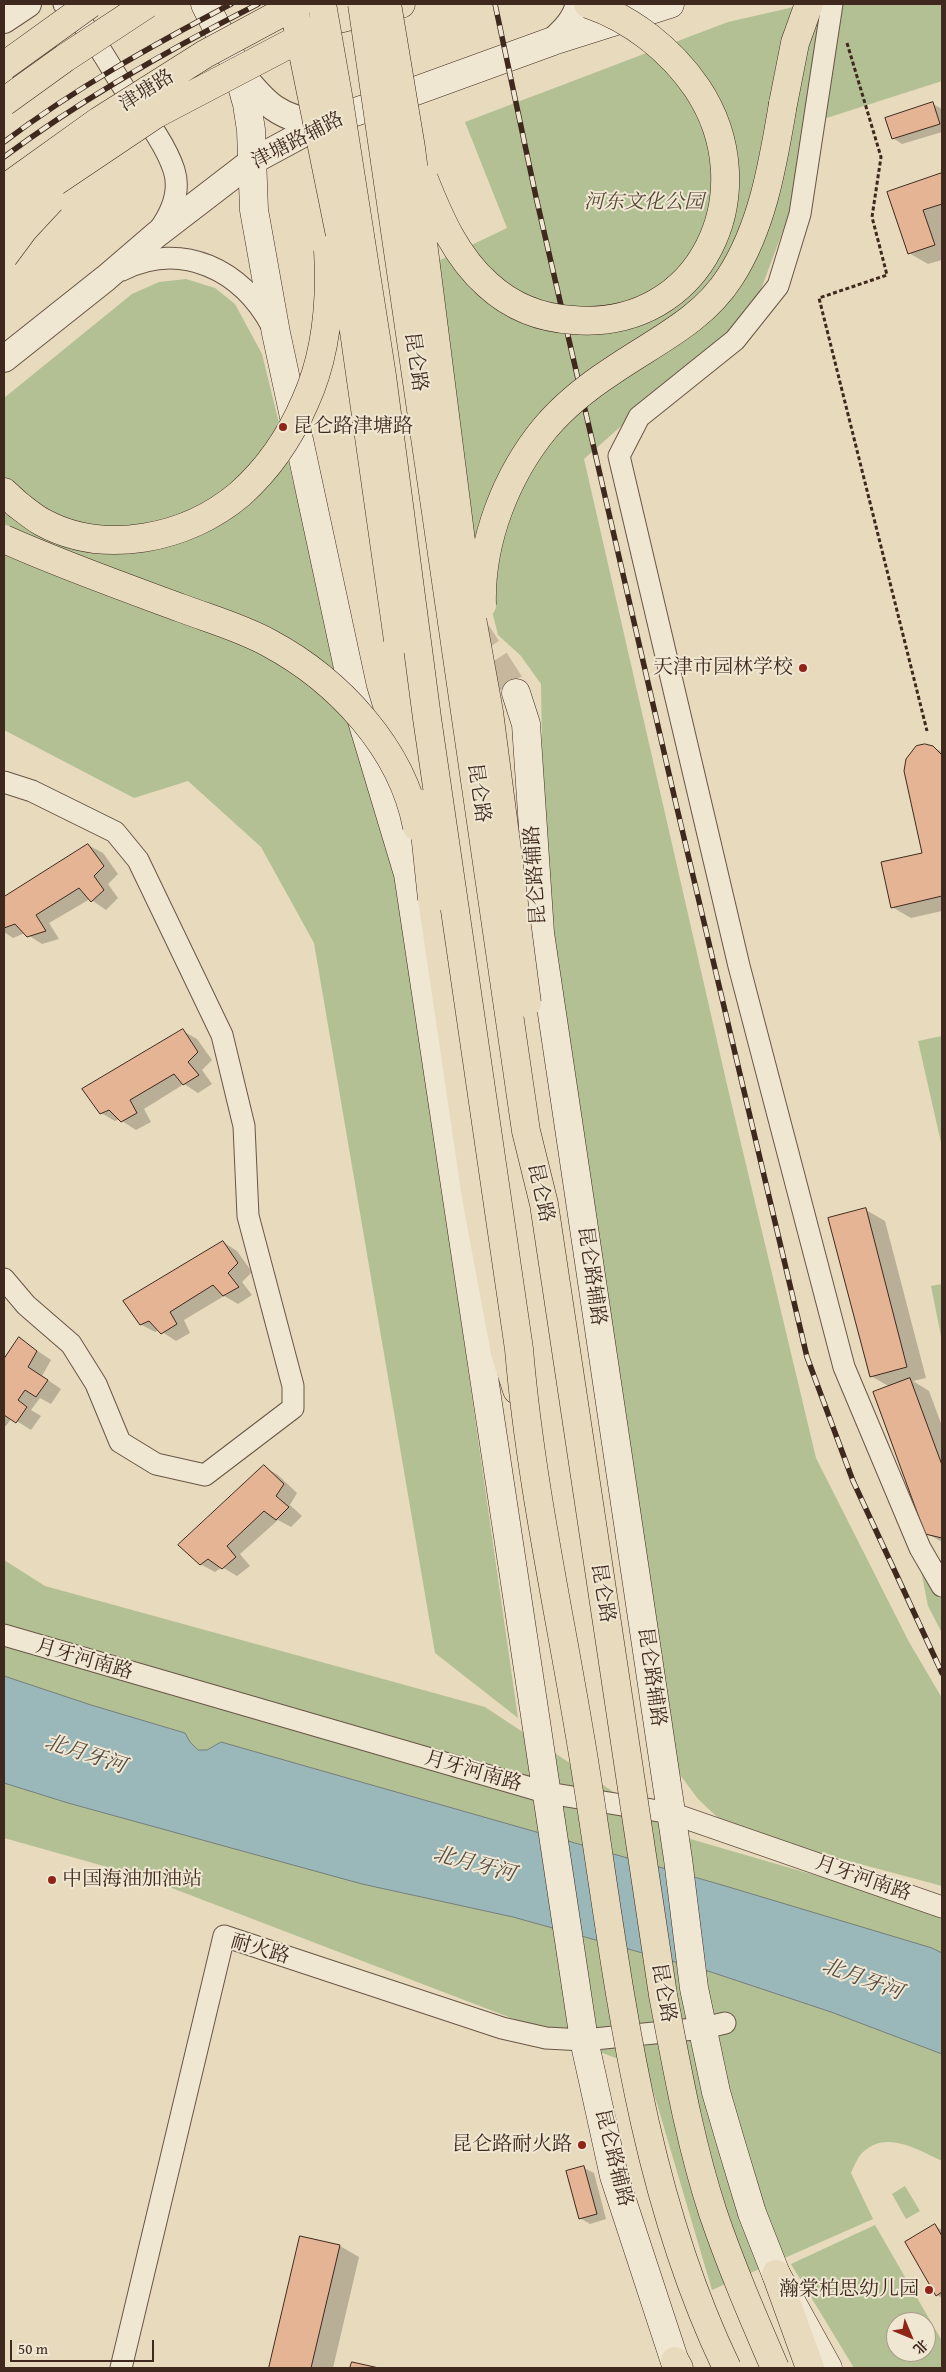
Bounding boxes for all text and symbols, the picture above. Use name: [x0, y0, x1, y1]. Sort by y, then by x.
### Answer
street label: 津塘路: [115, 65, 179, 117]
street label: 津塘路辅路: [248, 108, 348, 174]
park label: 河东文化公园: [584, 191, 704, 215]
street label: 昆仑路: [399, 331, 431, 393]
place label: 昆仑路津塘路: [293, 415, 413, 439]
marker: 昆仑路津塘路: [277, 421, 289, 433]
place label: 天津市园林学校: [653, 656, 793, 680]
marker: 天津市园林学校: [797, 662, 809, 674]
street label: 昆仑路: [462, 762, 494, 824]
street label: 昆仑路辅路: [521, 824, 551, 926]
street label: 昆仑路: [522, 1161, 558, 1225]
street label: 昆仑路辅路: [572, 1225, 610, 1327]
street label: 昆仑路: [585, 1561, 619, 1625]
street label: 昆仑路辅路: [632, 1626, 670, 1728]
street label: 月牙河南路: [33, 1635, 135, 1685]
water label: 北月牙河: [41, 1730, 129, 1780]
street label: 月牙河南路: [422, 1747, 524, 1797]
water label: 北月牙河: [430, 1842, 518, 1888]
street label: 月牙河南路: [812, 1851, 914, 1907]
place label: 中国海油加油站: [62, 1868, 202, 1892]
marker: 中国海油加油站: [46, 1874, 58, 1886]
street label: 耐火路: [228, 1930, 292, 1970]
water label: 北月牙河: [818, 1954, 906, 2006]
street label: 昆仑路: [646, 1961, 680, 2025]
street label: 昆仑路辅路: [589, 2107, 637, 2209]
place label: 昆仑路耐火路: [452, 2133, 572, 2157]
marker: 昆仑路耐火路: [576, 2139, 588, 2151]
place label: 瀚棠柏思幼儿园: [779, 2278, 919, 2302]
marker: 瀚棠柏思幼儿园: [923, 2284, 935, 2296]
north arrow: [886, 2312, 936, 2362]
scale bar: [12, 2330, 156, 2362]
text: 北: [909, 2335, 933, 2359]
text: 50 m: [18, 2338, 48, 2359]

